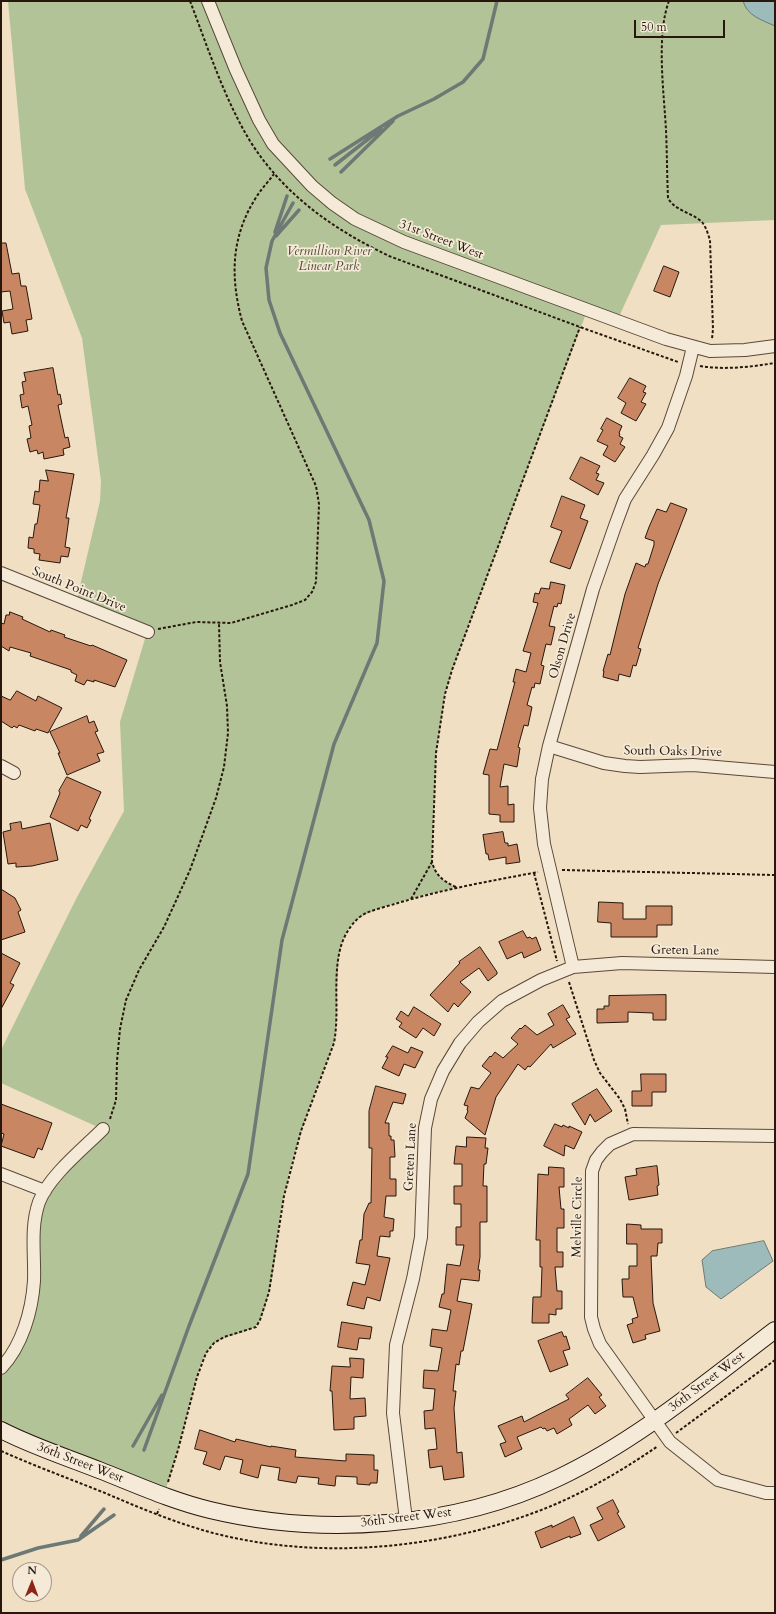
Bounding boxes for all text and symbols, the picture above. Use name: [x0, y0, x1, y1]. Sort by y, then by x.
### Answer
scale bar: [636, 12, 727, 38]
text: 50 m: [641, 19, 667, 35]
street label: 31st Street West: [397, 217, 485, 263]
park label: Vermillion River Linear Park: [286, 244, 372, 275]
street label: South Point Drive: [30, 564, 128, 616]
street label: Olson Drive: [546, 611, 580, 681]
street label: South Oaks Drive: [624, 743, 722, 761]
street label: Greten Lane: [651, 943, 719, 959]
street label: Greten Lane: [401, 1122, 421, 1192]
street label: Melville Circle: [569, 1176, 587, 1258]
street label: 36th Street West: [666, 1348, 748, 1416]
street label: 36th Street West: [34, 1439, 126, 1487]
street label: 36th Street West: [360, 1505, 452, 1531]
north arrow: [12, 1562, 52, 1602]
text: N: [27, 1563, 37, 1578]

